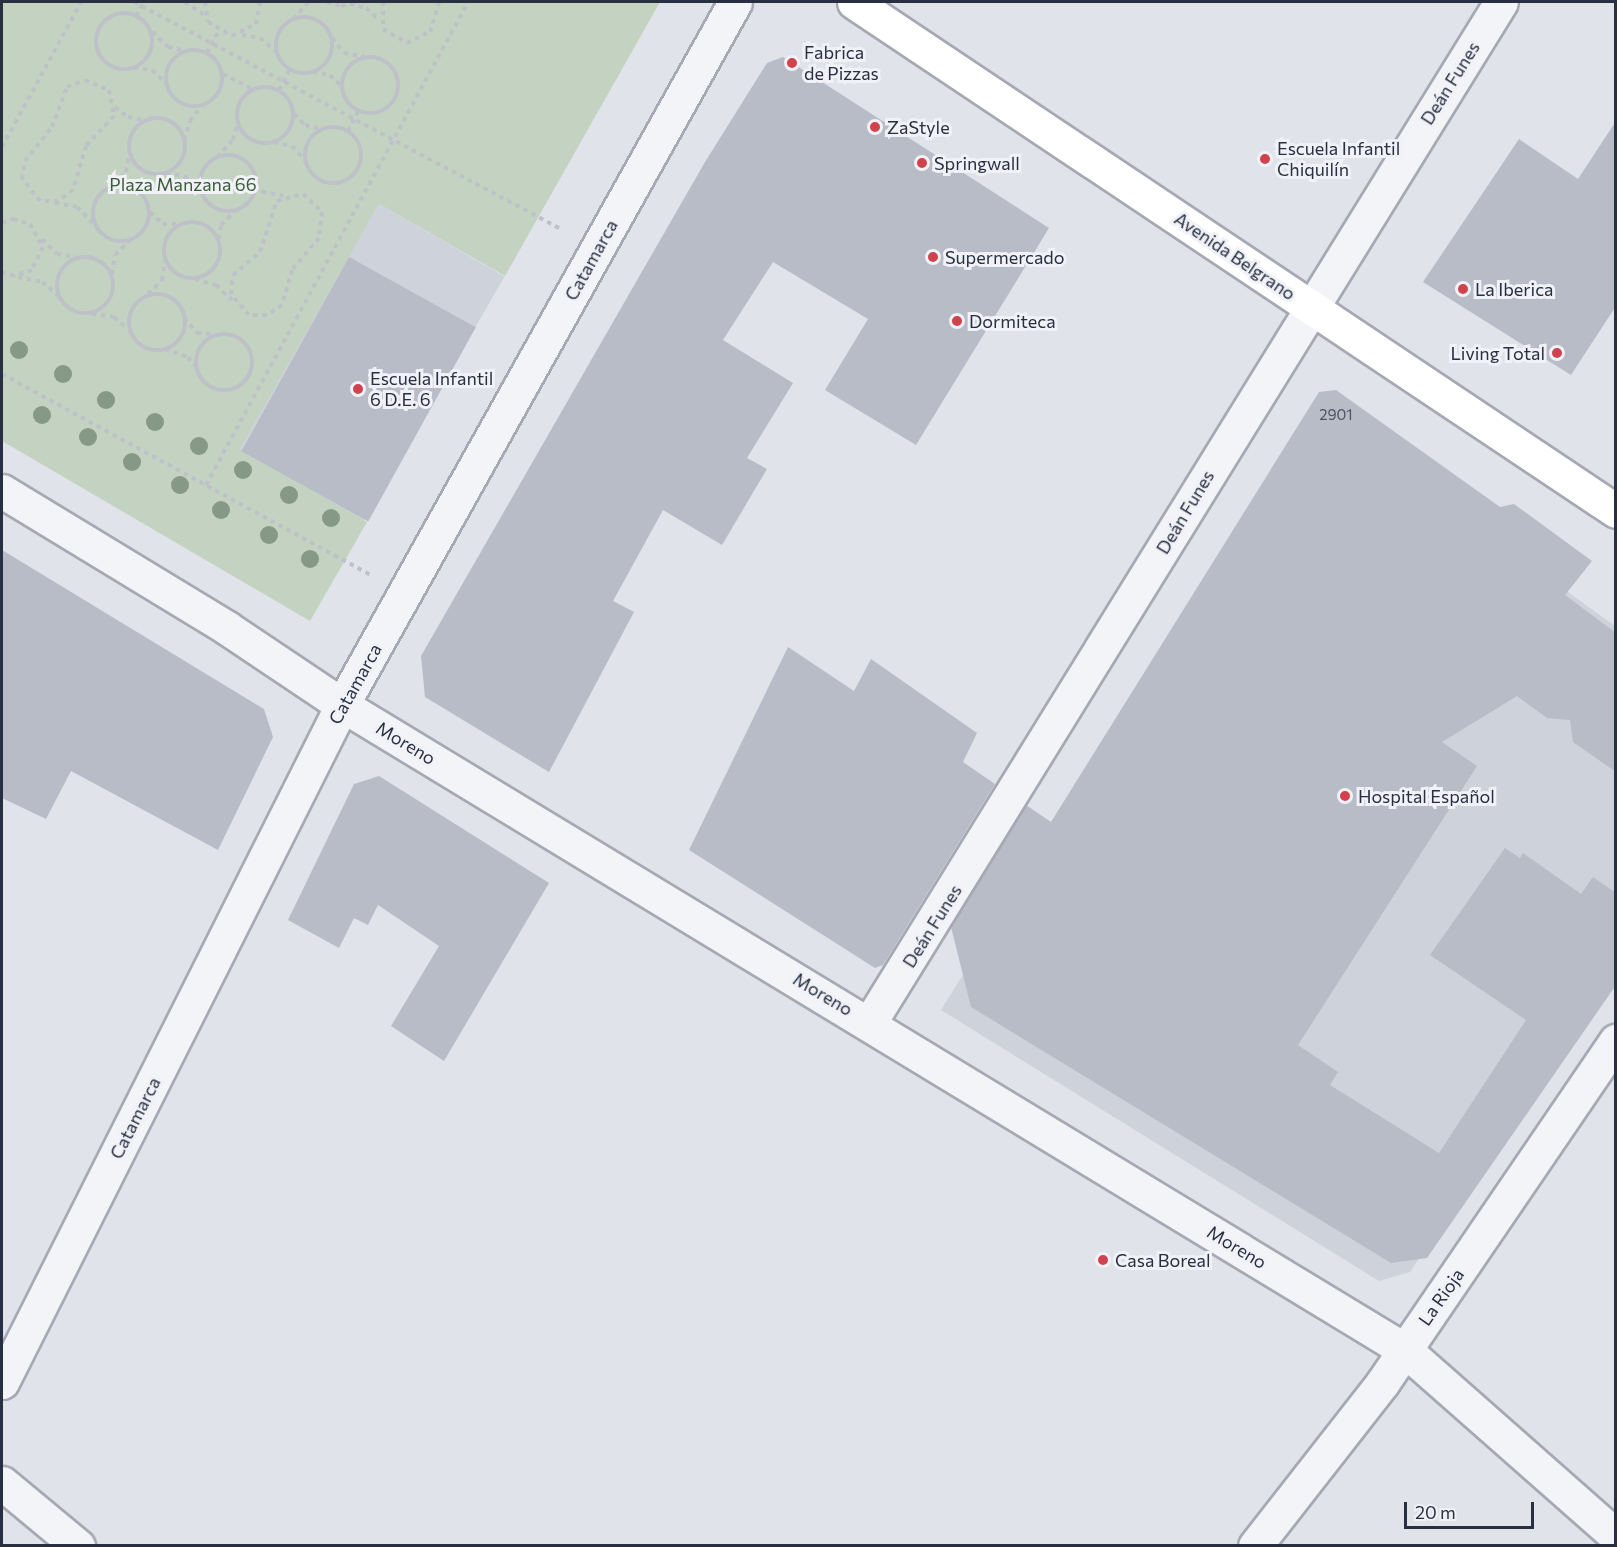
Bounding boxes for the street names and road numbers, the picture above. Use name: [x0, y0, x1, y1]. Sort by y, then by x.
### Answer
street label: Deán Funes: [1416, 37, 1484, 129]
street label: Avenida Belgrano: [1170, 208, 1300, 304]
street label: Catamarca: [560, 216, 622, 304]
street label: Deán Funes: [1152, 466, 1218, 558]
street label: Catamarca: [324, 640, 386, 728]
street label: Moreno: [372, 717, 440, 769]
street label: Deán Funes: [898, 880, 966, 972]
street label: Moreno: [789, 968, 857, 1020]
street label: Catamarca: [105, 1074, 165, 1162]
street label: Moreno: [1203, 1221, 1271, 1273]
street label: La Rioja: [1414, 1264, 1468, 1330]

